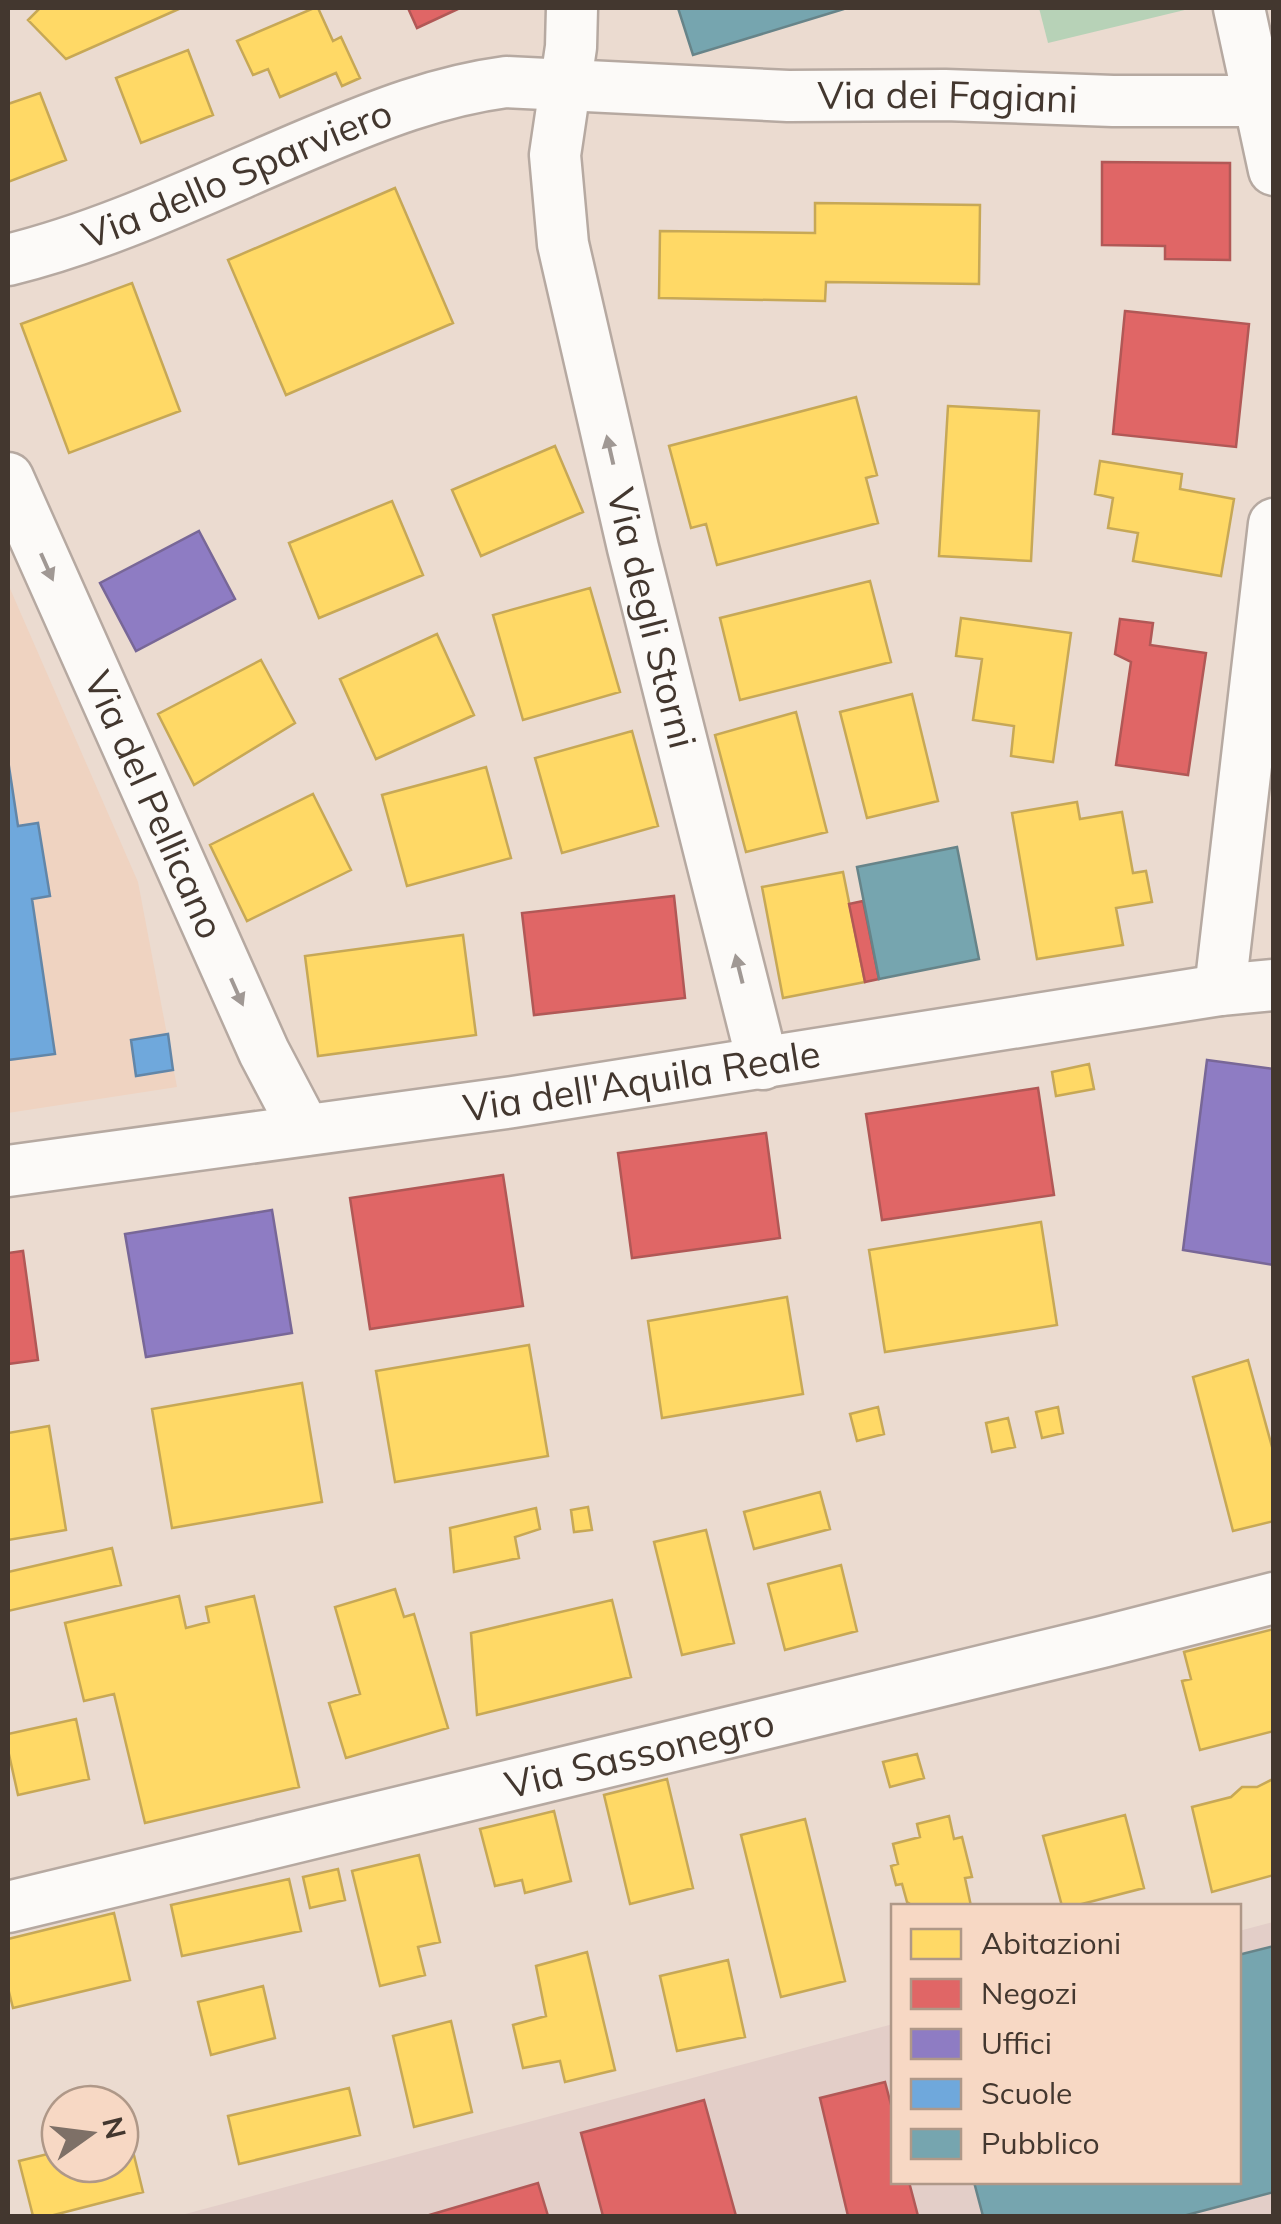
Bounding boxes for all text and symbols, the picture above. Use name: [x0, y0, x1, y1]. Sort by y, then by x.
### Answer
street label: Via dei Fagiani: [817, 70, 1078, 123]
street label: Via dello Sparviero: [76, 88, 398, 259]
one-way arrow: [602, 434, 617, 465]
street label: Via degli Storni: [597, 483, 707, 753]
one-way arrow: [39, 553, 56, 582]
street label: Via del Pellicano: [74, 663, 235, 946]
one-way arrow: [731, 953, 746, 984]
one-way arrow: [229, 978, 246, 1007]
street label: Via dell'Aquila Reale: [460, 1029, 823, 1132]
street label: Via Sassonegro: [500, 1697, 779, 1809]
legend: [891, 1904, 1241, 2184]
text: Abitazioni: [981, 1924, 1121, 1962]
text: Negozi: [981, 1974, 1077, 2012]
text: Uffici: [981, 2024, 1052, 2062]
text: Scuole: [981, 2074, 1072, 2112]
north arrow: [40, 2084, 140, 2184]
text: N: [95, 2113, 134, 2142]
text: Pubblico: [981, 2124, 1100, 2162]

